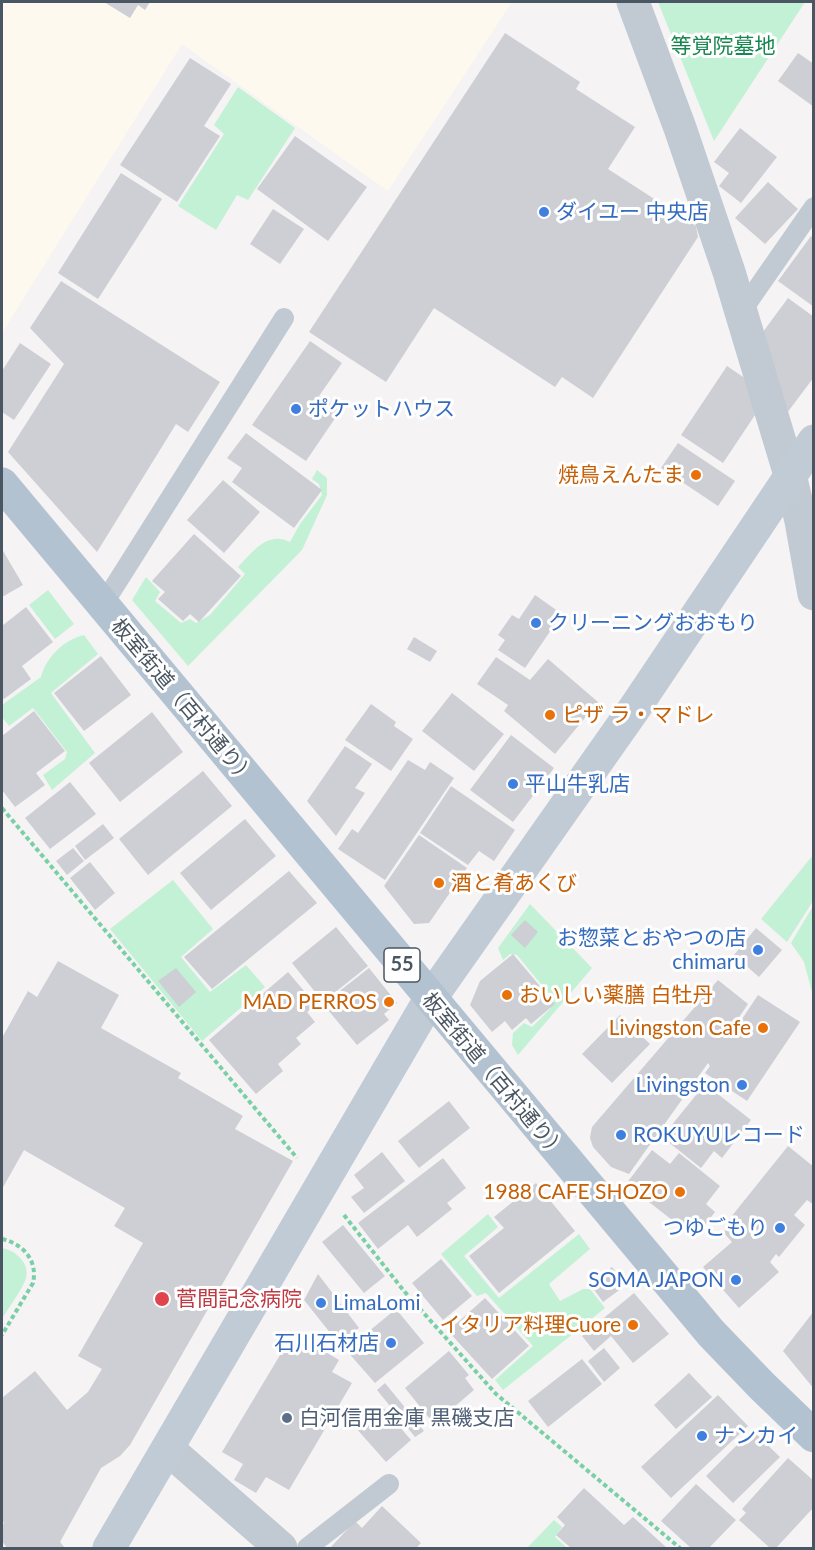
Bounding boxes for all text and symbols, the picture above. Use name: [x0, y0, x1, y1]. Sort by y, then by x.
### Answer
park label: 等覚院墓地: [671, 33, 775, 59]
place label: ダイユー 中央店: [556, 199, 708, 225]
marker: ダイユー 中央店: [537, 205, 551, 219]
place label: ポケットハウス: [308, 396, 455, 422]
marker: ポケットハウス: [289, 402, 303, 416]
place label: 焼鳥えんたま: [558, 462, 684, 488]
marker: 焼鳥えんたま: [689, 468, 703, 482]
place label: クリーニングおおもり: [548, 610, 758, 636]
street label: 板室街道（百村通り）: [106, 613, 260, 791]
marker: クリーニングおおもり: [529, 616, 543, 630]
place label: ピザ ラ・マドレ: [562, 702, 714, 728]
marker: ピザ ラ・マドレ: [543, 708, 557, 722]
place label: 平山牛乳店: [525, 771, 630, 797]
marker: 平山牛乳店: [506, 777, 520, 791]
place label: 酒と肴あくび: [451, 870, 577, 896]
marker: 酒と肴あくび: [432, 876, 446, 890]
place label: お惣菜とおやつの店 chimaru: [557, 925, 746, 975]
marker: お惣菜とおやつの店 chimaru: [751, 943, 765, 957]
road number: 55: [384, 948, 420, 982]
place label: おいしい薬膳 白牡丹: [519, 982, 713, 1008]
street label: 板室街道（百村通り）: [417, 987, 571, 1165]
marker: おいしい薬膳 白牡丹: [500, 988, 514, 1002]
place label: MAD PERROS: [243, 989, 377, 1015]
marker: MAD PERROS: [382, 995, 396, 1009]
place label: Livingston Cafe: [609, 1015, 751, 1041]
marker: Livingston Cafe: [756, 1021, 770, 1035]
place label: Livingston: [635, 1072, 730, 1098]
marker: Livingston: [735, 1078, 749, 1092]
place label: ROKUYUレコード: [633, 1122, 805, 1148]
marker: ROKUYUレコード: [614, 1128, 628, 1142]
place label: 1988 CAFE SHOZO: [483, 1179, 668, 1205]
marker: 1988 CAFE SHOZO: [673, 1185, 687, 1199]
place label: つゆごもり: [663, 1215, 768, 1241]
marker: つゆごもり: [773, 1221, 787, 1235]
place label: SOMA JAPON: [588, 1267, 724, 1293]
marker: SOMA JAPON: [729, 1273, 743, 1287]
place label: 菅間記念病院: [176, 1286, 302, 1312]
marker: 菅間記念病院: [153, 1290, 171, 1308]
place label: LimaLomi: [333, 1290, 421, 1316]
marker: LimaLomi: [314, 1296, 328, 1310]
place label: イタリア料理Cuore: [439, 1312, 621, 1338]
marker: イタリア料理Cuore: [626, 1318, 640, 1332]
place label: 石川石材店: [274, 1330, 379, 1356]
marker: 石川石材店: [384, 1336, 398, 1350]
place label: 白河信用金庫 黒磯支店: [299, 1405, 514, 1431]
marker: 白河信用金庫 黒磯支店: [280, 1411, 294, 1425]
place label: ナンカイ: [714, 1423, 798, 1449]
marker: ナンカイ: [695, 1429, 709, 1443]

